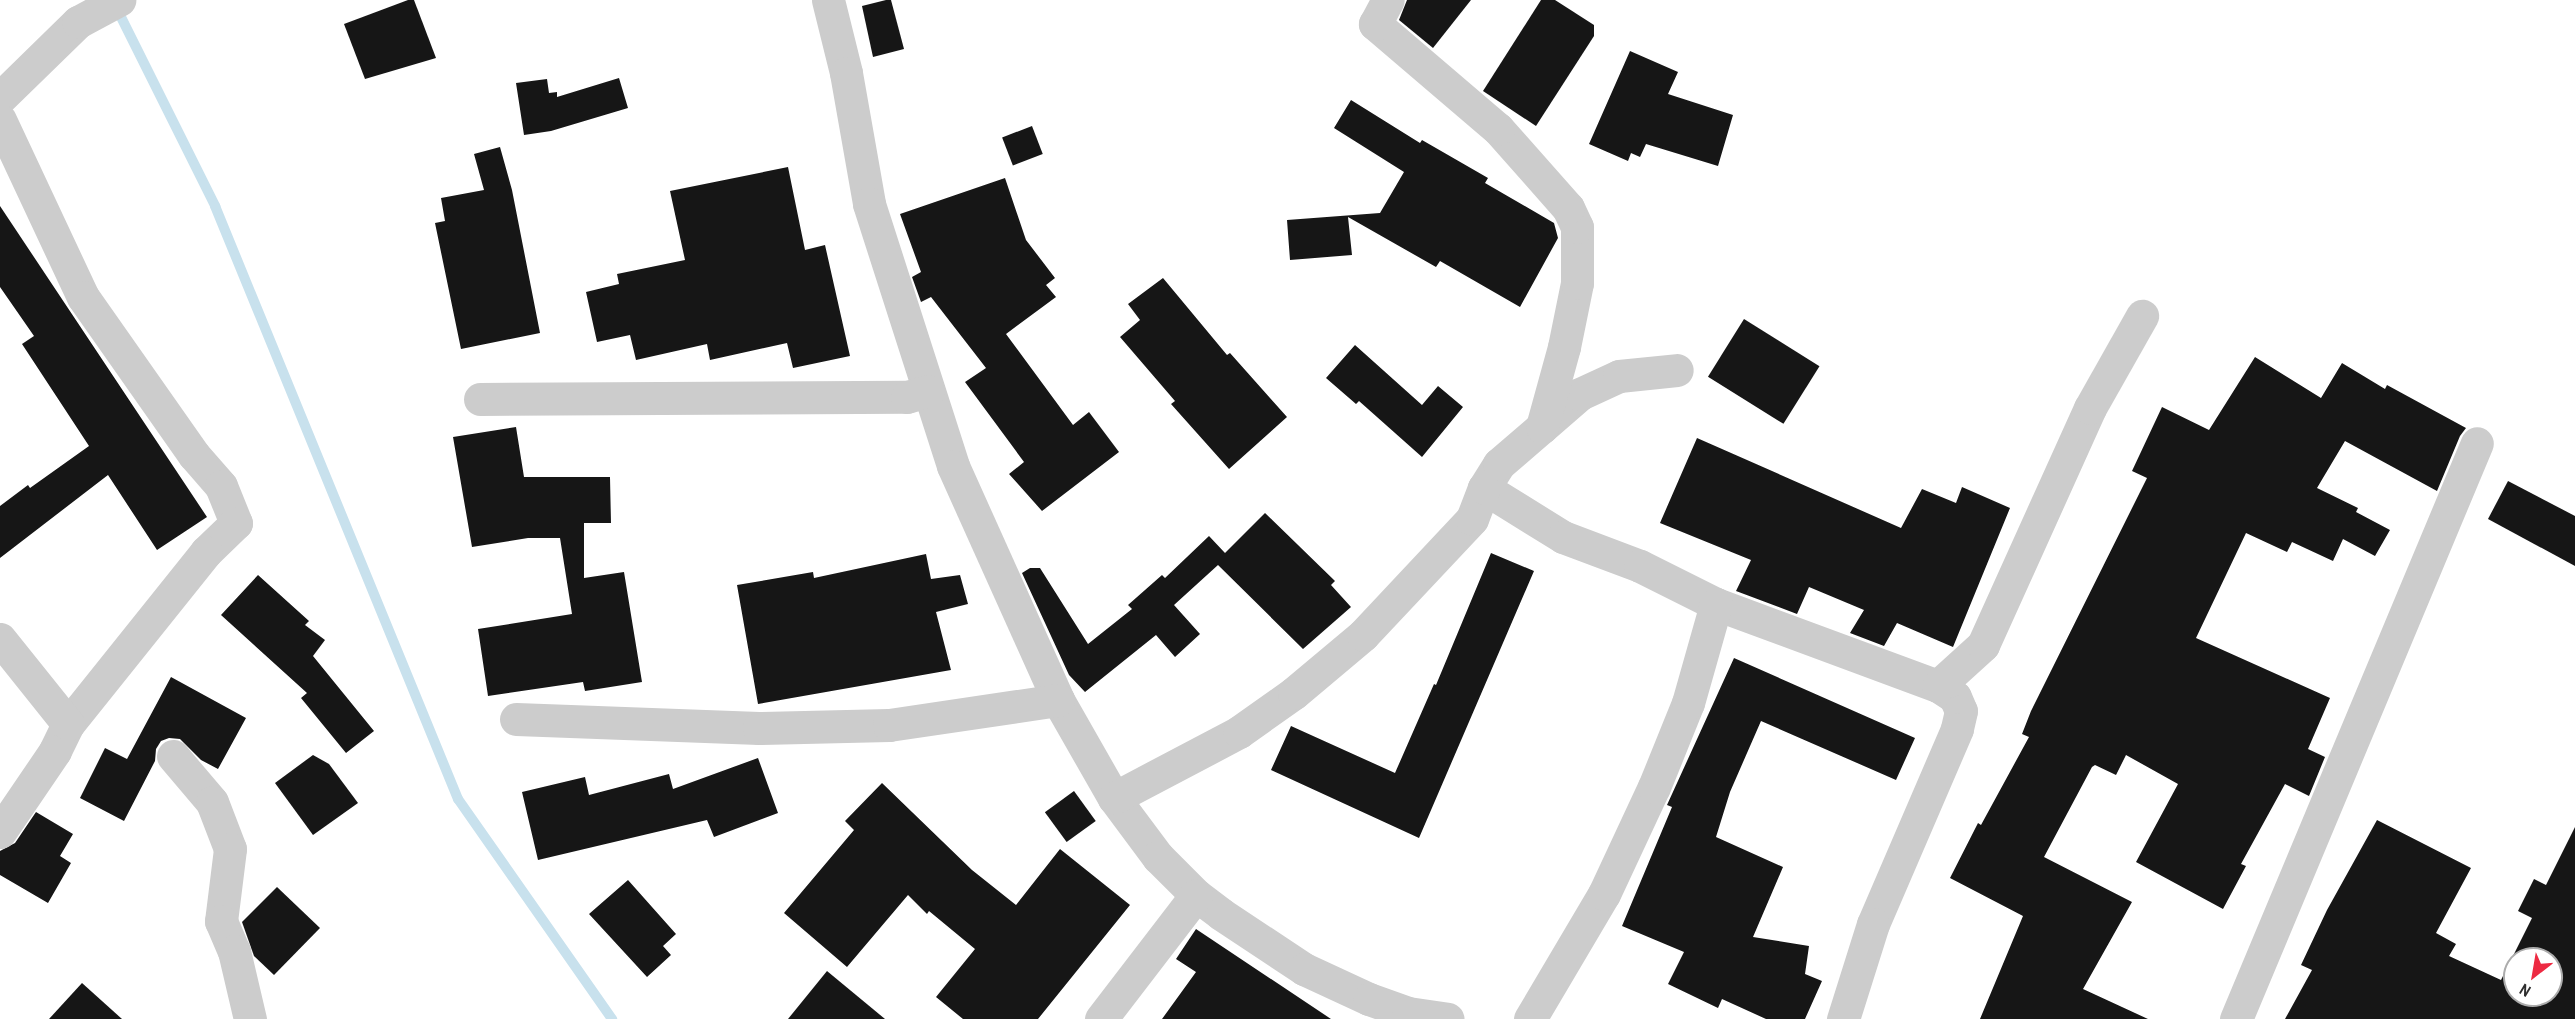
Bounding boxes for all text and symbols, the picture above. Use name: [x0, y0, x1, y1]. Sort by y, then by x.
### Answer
north arrow: [2503, 947, 2563, 1007]
text: N: [2515, 979, 2534, 1003]

